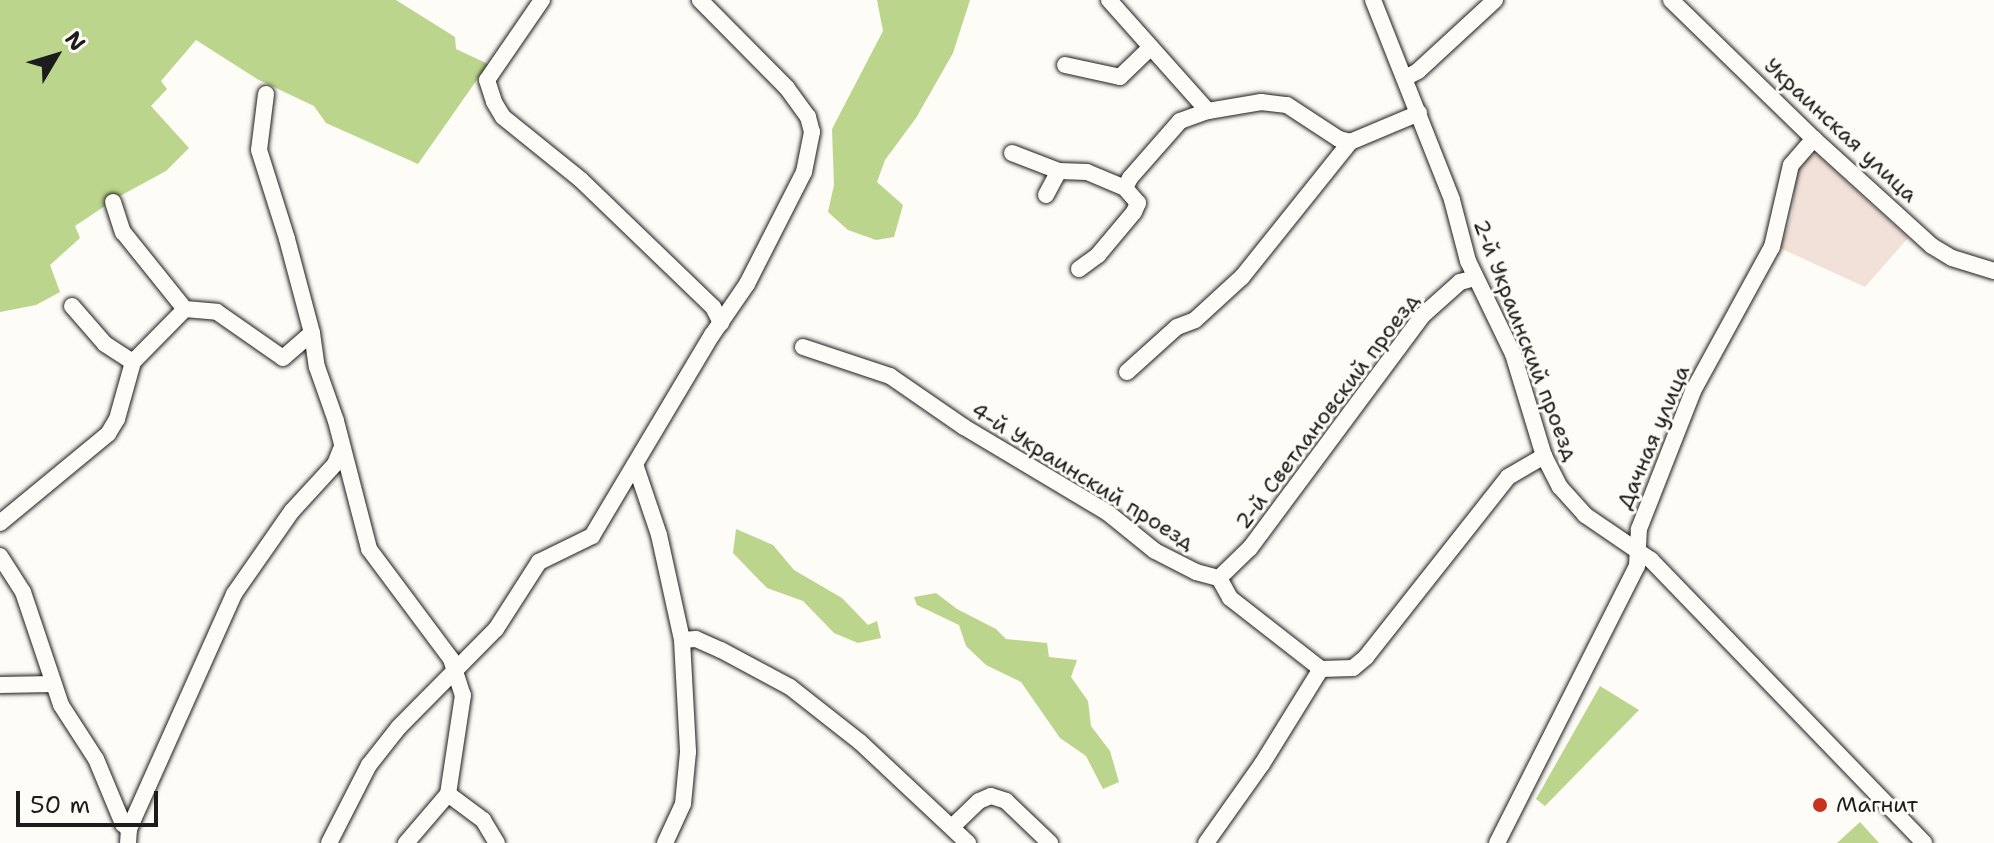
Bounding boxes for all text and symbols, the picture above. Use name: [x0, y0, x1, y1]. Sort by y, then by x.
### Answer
north arrow: [16, 16, 96, 96]
text: N: [59, 25, 92, 57]
street label: Украинская улица: [1759, 52, 1923, 208]
street label: 2-й Украинский проезд: [1468, 215, 1584, 465]
street label: 2-й Светлановский проезд: [1229, 288, 1425, 534]
street label: Дачная улица: [1611, 361, 1695, 513]
street label: 4-й Украинский проезд: [967, 396, 1199, 556]
scale bar: [20, 775, 162, 825]
text: 50 m: [30, 789, 90, 821]
place label: Магнит: [1836, 792, 1918, 818]
marker: Магнит: [1811, 796, 1829, 814]

